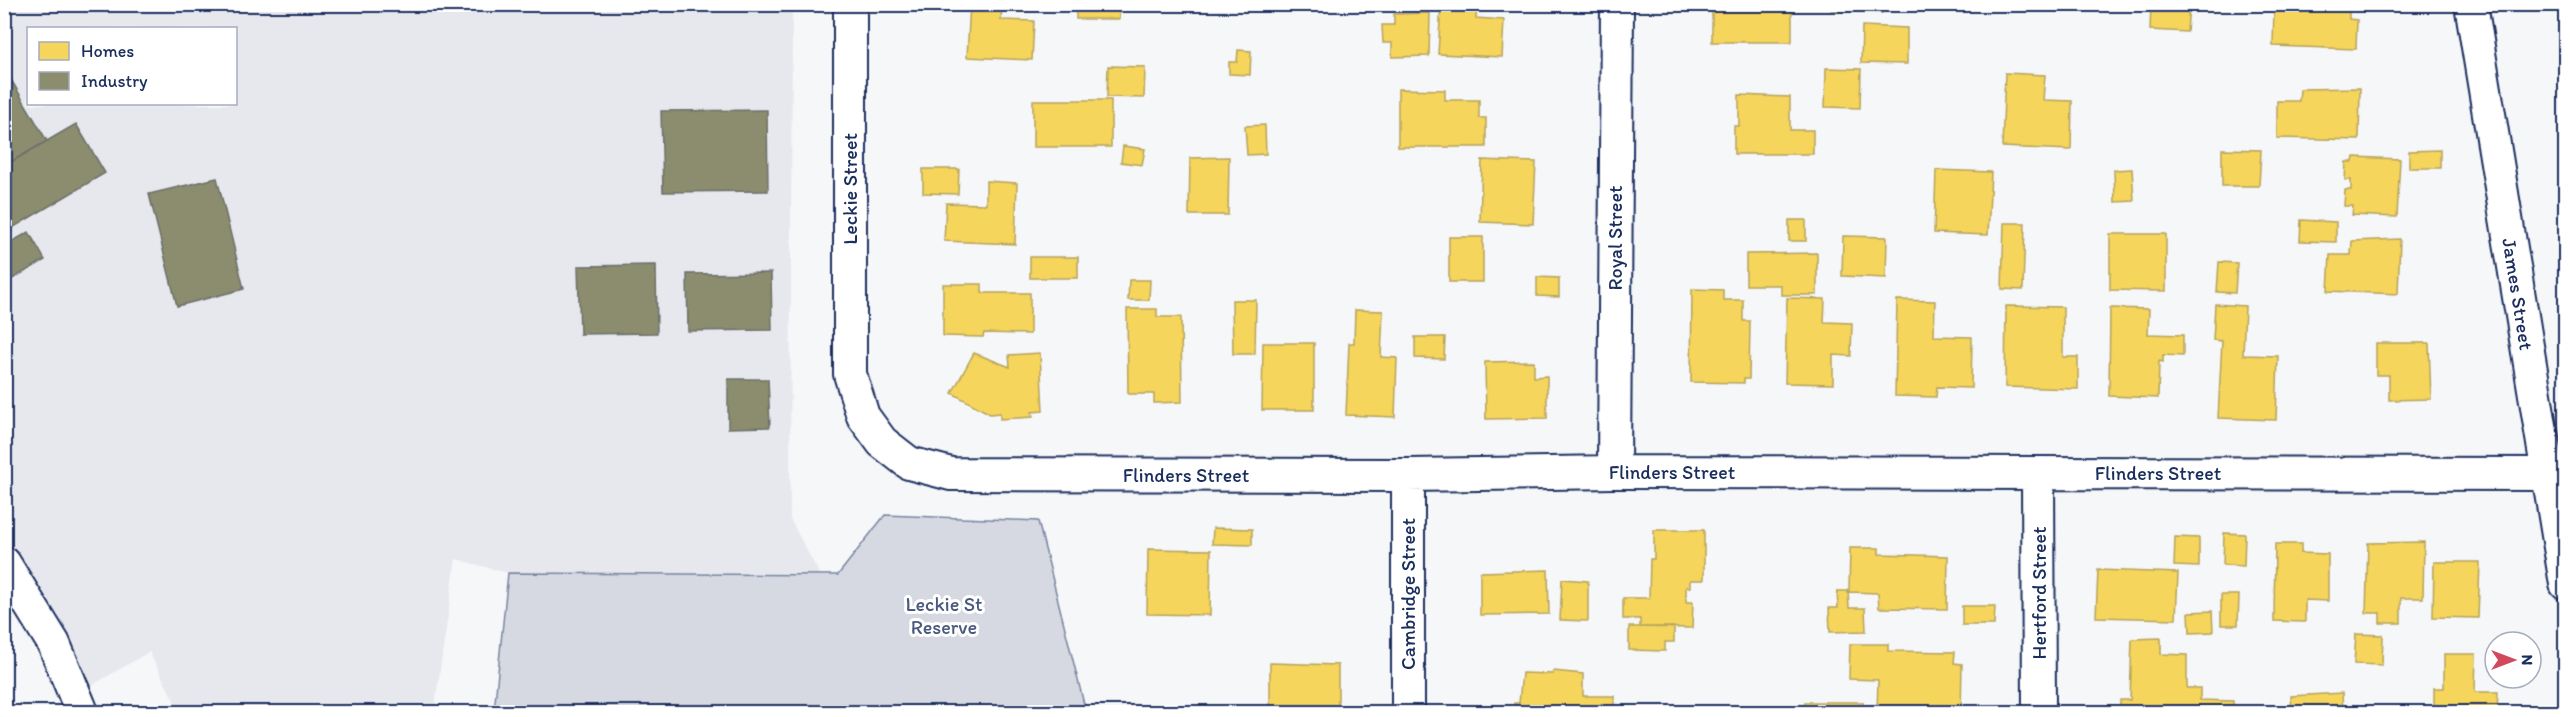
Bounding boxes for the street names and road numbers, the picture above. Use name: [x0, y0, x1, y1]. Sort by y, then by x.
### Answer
street label: Leckie Street: [838, 133, 862, 245]
street label: Royal Street: [1603, 185, 1627, 290]
street label: James Street: [2497, 236, 2539, 352]
street label: Flinders Street: [1609, 460, 1736, 484]
street label: Flinders Street: [2095, 461, 2222, 485]
street label: Flinders Street: [1123, 463, 1250, 487]
street label: Cambridge Street: [1396, 517, 1420, 670]
street label: Hertford Street: [2027, 526, 2051, 659]

